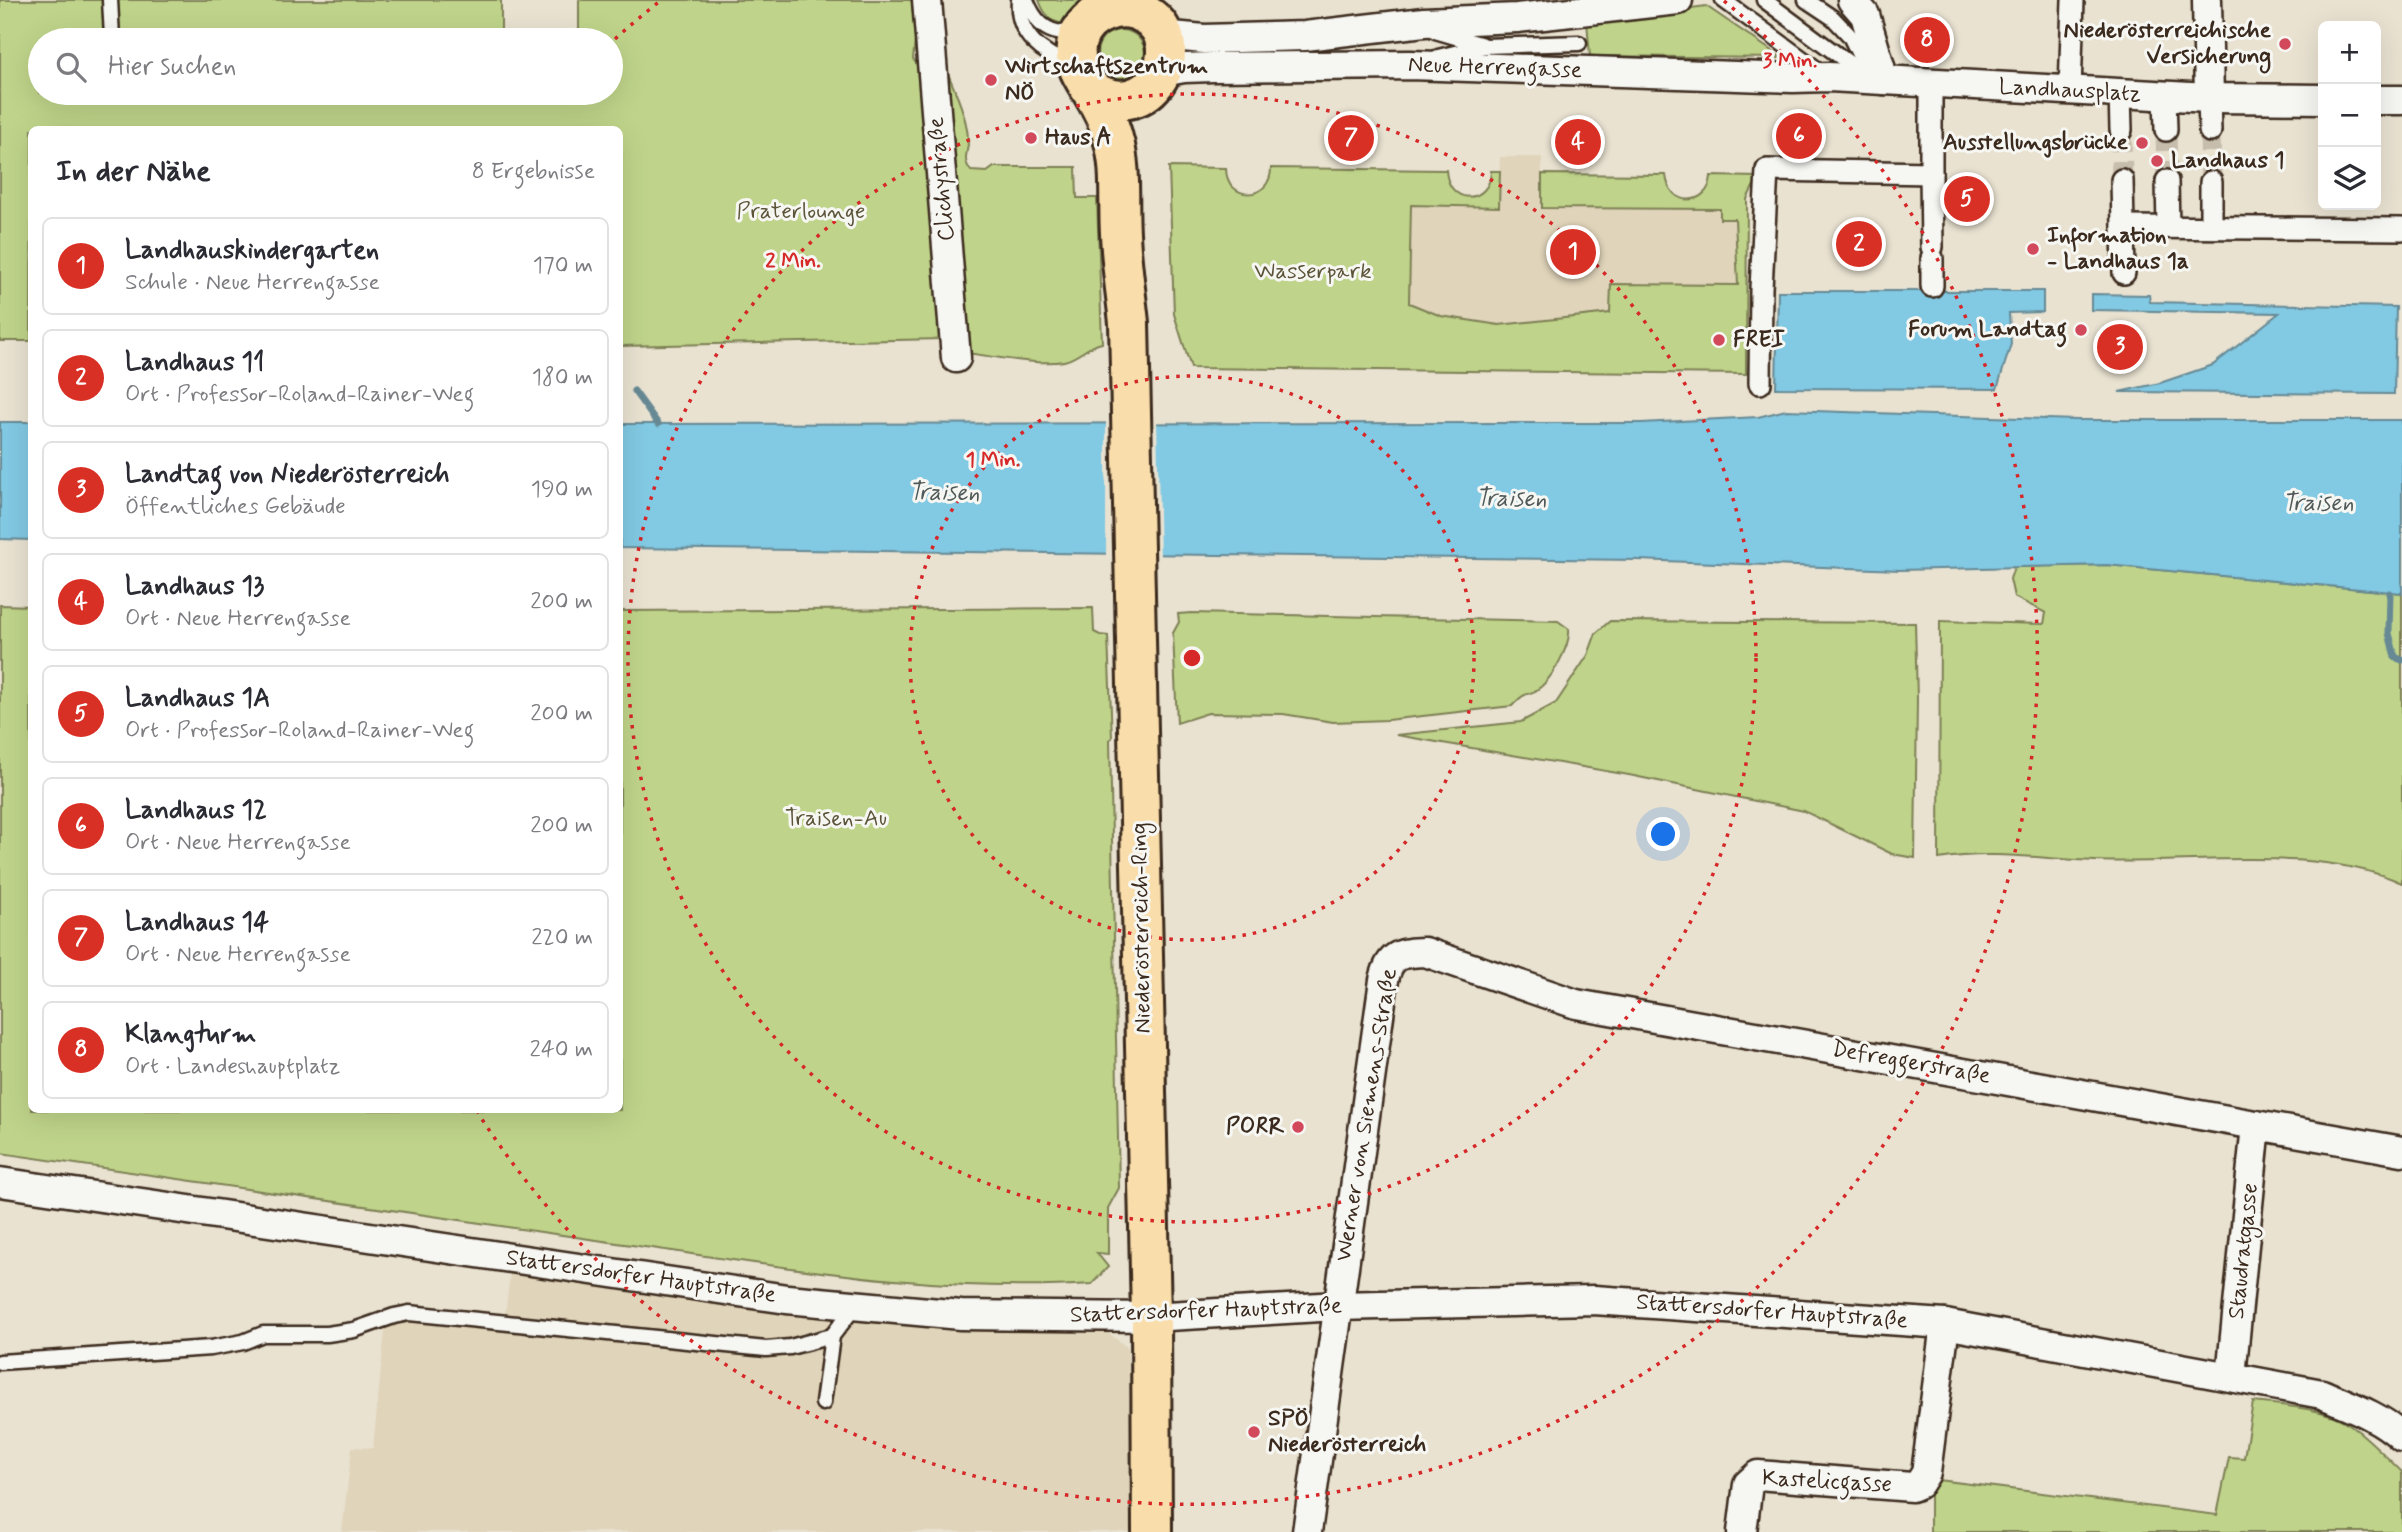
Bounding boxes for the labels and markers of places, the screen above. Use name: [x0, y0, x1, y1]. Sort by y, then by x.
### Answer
pin: 8: [1904, 14, 1950, 66]
place label: Niederösterreichische Versicherung: [2064, 16, 2272, 74]
marker: Niederösterreichische Versicherung: [2277, 36, 2293, 52]
place label: Wirtschaftszentrum NÖ: [1004, 52, 1208, 108]
marker: Wirtschaftszentrum NÖ: [983, 72, 999, 88]
pin: 6: [1776, 110, 1822, 162]
pin: 7: [1328, 112, 1374, 164]
pin: 4: [1555, 116, 1601, 168]
place label: Haus A: [1045, 123, 1112, 153]
place label: Ausstellungsbrücke: [1943, 128, 2129, 158]
marker: Haus A: [1023, 130, 1039, 146]
marker: Ausstellungsbrücke: [2134, 135, 2150, 151]
place label: Landhaus 1: [2171, 146, 2284, 176]
marker: Landhaus 1: [2149, 153, 2165, 169]
pin: 5: [1944, 173, 1990, 225]
pin: 2: [1836, 218, 1882, 270]
place label: Information - Landhaus 1a: [2047, 221, 2189, 277]
pin: 1: [1550, 226, 1596, 278]
marker: Information - Landhaus 1a: [2025, 241, 2041, 257]
place label: Forum Landtag: [1908, 315, 2067, 348]
pin: 3: [2097, 321, 2143, 373]
marker: Forum Landtag: [2073, 322, 2089, 338]
place label: FREI: [1733, 325, 1786, 355]
marker: FREI: [1711, 332, 1727, 348]
centre of rings: [1180, 646, 1204, 670]
place label: PORR: [1226, 1112, 1284, 1142]
marker: PORR: [1290, 1119, 1306, 1135]
place label: SPÖ Niederösterreich: [1268, 1404, 1426, 1460]
marker: SPÖ Niederösterreich: [1246, 1424, 1262, 1440]

